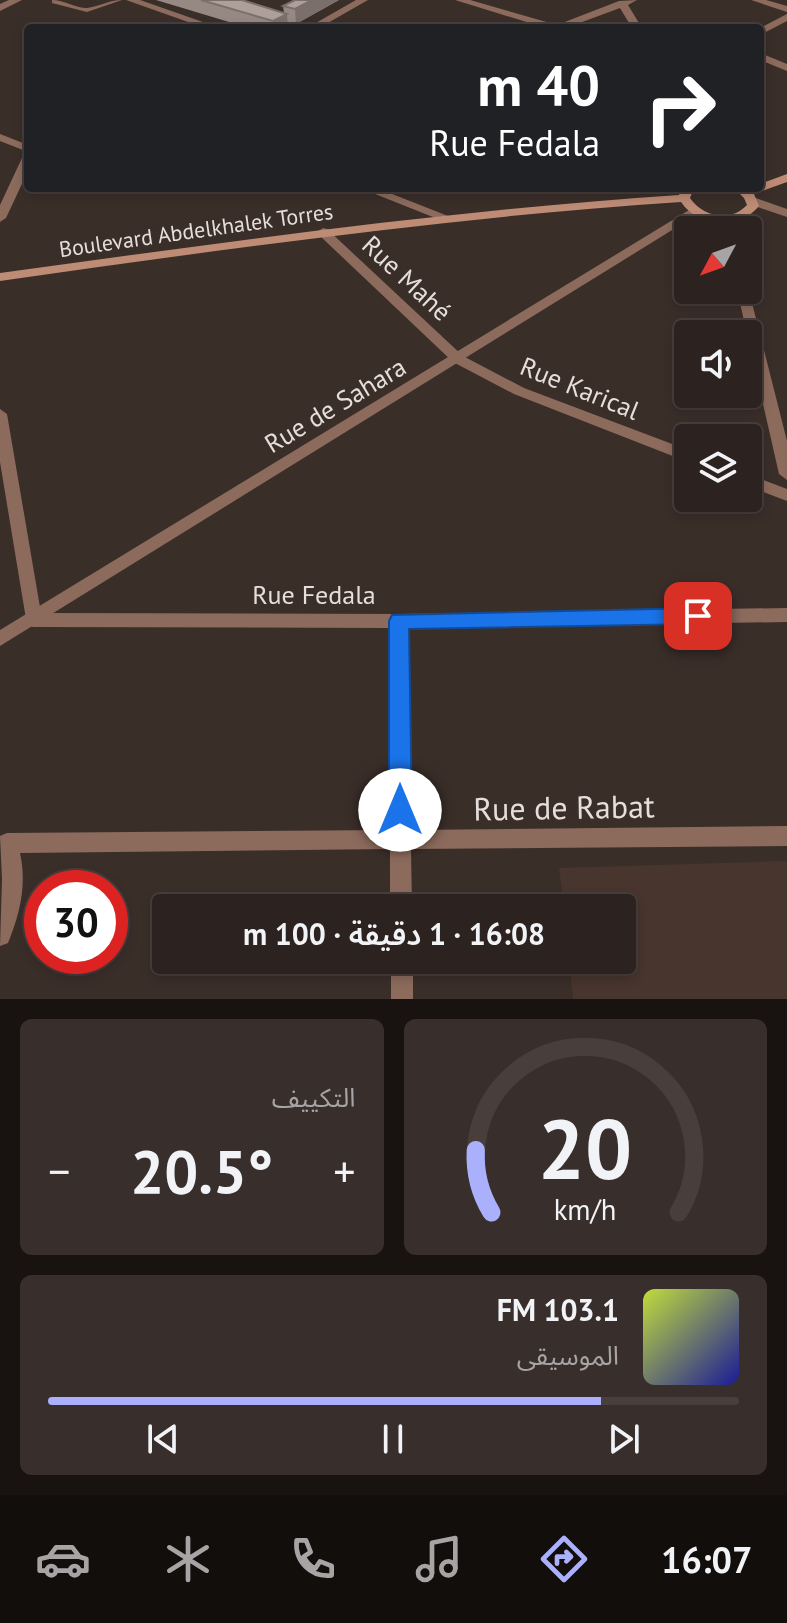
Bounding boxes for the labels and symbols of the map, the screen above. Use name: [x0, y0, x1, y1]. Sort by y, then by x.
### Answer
street label: Boulevard Abdelkhalek Torres: [57, 197, 335, 263]
north arrow: [674, 216, 762, 304]
street label: Rue Mahé: [355, 228, 459, 328]
street label: Rue Karical: [516, 349, 645, 427]
street label: Rue de Sahara: [258, 350, 412, 460]
street label: Rue Fedala: [252, 578, 376, 611]
pin: [664, 582, 732, 650]
position arrow: [358, 768, 442, 852]
street label: Rue de Rabat: [473, 784, 655, 830]
speed limit sign: 30: [24, 870, 128, 974]

